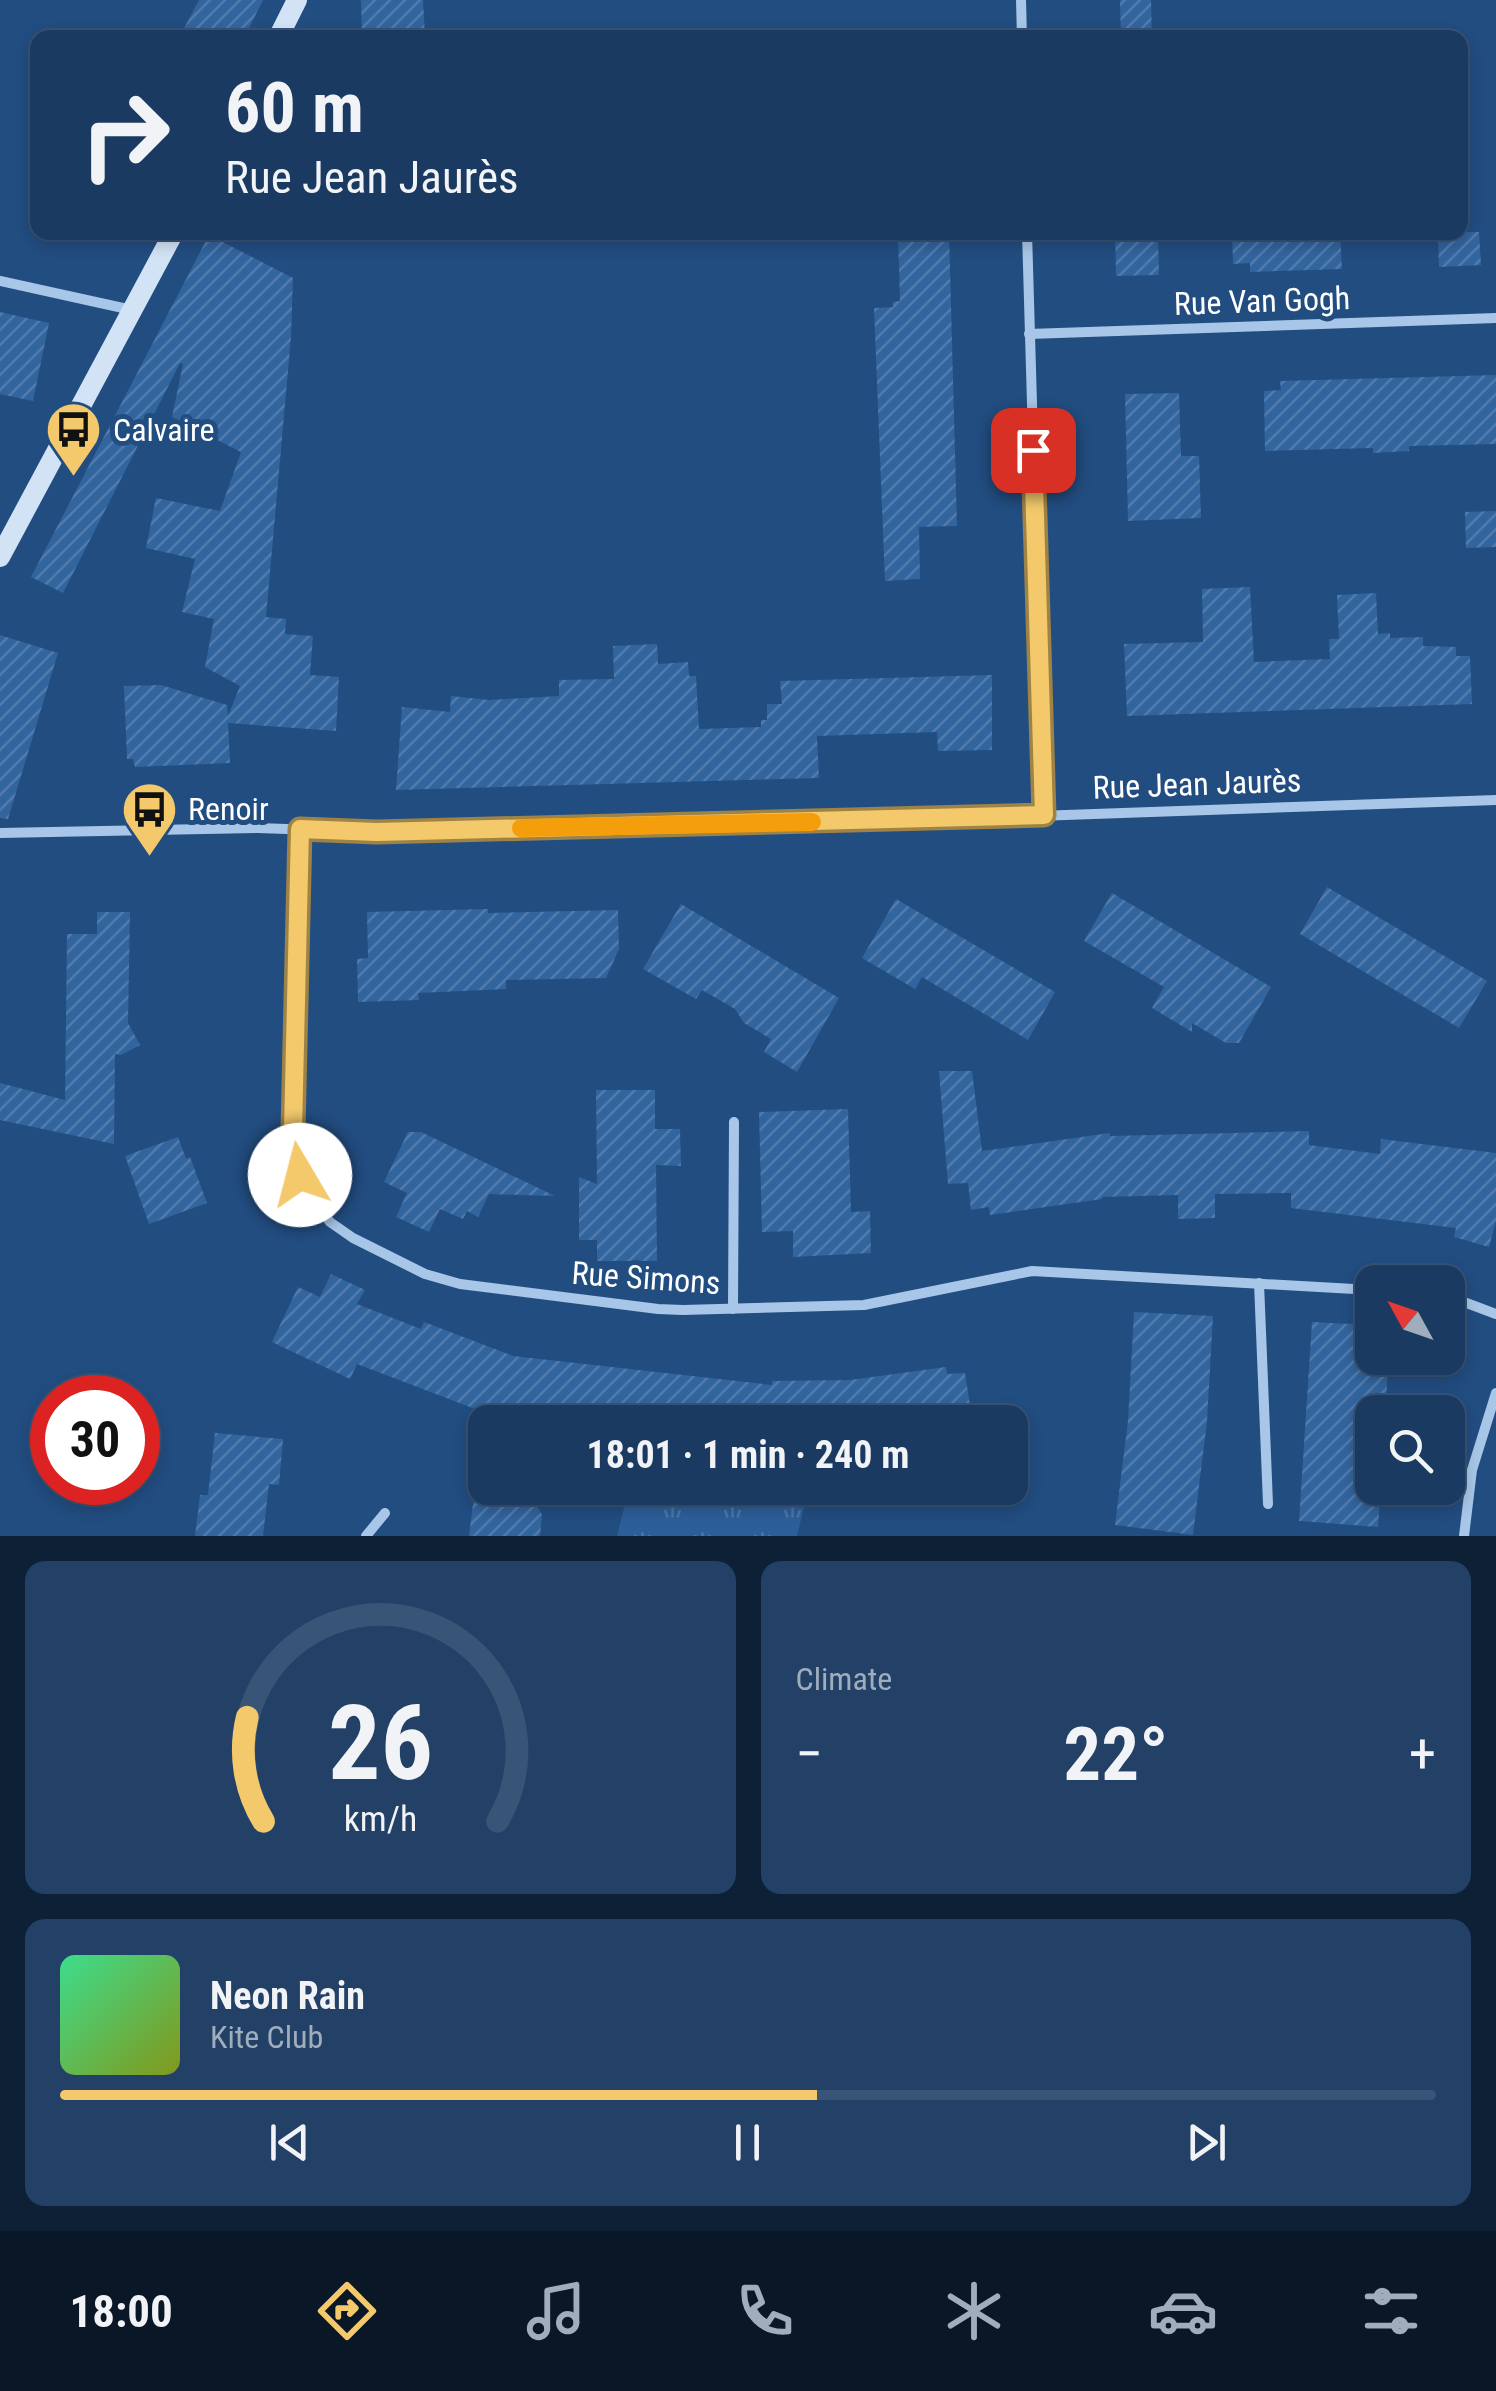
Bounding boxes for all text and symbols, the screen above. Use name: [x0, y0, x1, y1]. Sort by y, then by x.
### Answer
text: 60 m: [225, 67, 364, 149]
icon: right: [60, 70, 190, 200]
text: Rue Jean Jaurès: [225, 151, 519, 204]
street label: Rue Van Gogh: [1173, 279, 1351, 323]
bus stop icon: Calvaire: [44, 400, 104, 479]
pin: [991, 408, 1076, 493]
place label: Calvaire: [113, 411, 214, 449]
icon: arrive: [1006, 423, 1061, 478]
street label: Rue Jean Jaurès: [1092, 761, 1302, 807]
bus stop icon: Renoir: [119, 779, 179, 858]
place label: Renoir: [188, 790, 269, 828]
position arrow: [248, 1123, 352, 1227]
street label: Rue Simons: [570, 1254, 722, 1302]
north arrow: [1355, 1265, 1465, 1375]
map controls: [1355, 1265, 1465, 1505]
speed limit sign: 30: [30, 1375, 160, 1505]
button: search: [1355, 1395, 1465, 1505]
text: 18:01 · 1 min · 240 m: [587, 1433, 909, 1477]
text: Climate: [796, 1660, 892, 1698]
text: 26: [328, 1683, 433, 1804]
text: 22°: [1063, 1710, 1168, 1798]
text: −: [796, 1722, 823, 1786]
text: +: [1409, 1722, 1436, 1786]
text: km/h: [343, 1798, 417, 1840]
text: Neon Rain: [210, 1974, 365, 2018]
text: Kite Club: [210, 2018, 323, 2056]
icon: previous: [262, 2115, 317, 2170]
icon: pause: [720, 2115, 775, 2170]
icon: next: [1179, 2115, 1234, 2170]
icon: directions: [312, 2276, 382, 2346]
icon: music: [521, 2276, 591, 2346]
icon: phone: [730, 2276, 800, 2346]
icon: climate: [939, 2276, 1009, 2346]
icon: car: [1148, 2276, 1218, 2346]
icon: filters: [1356, 2276, 1426, 2346]
text: 18:00: [69, 2285, 173, 2338]

